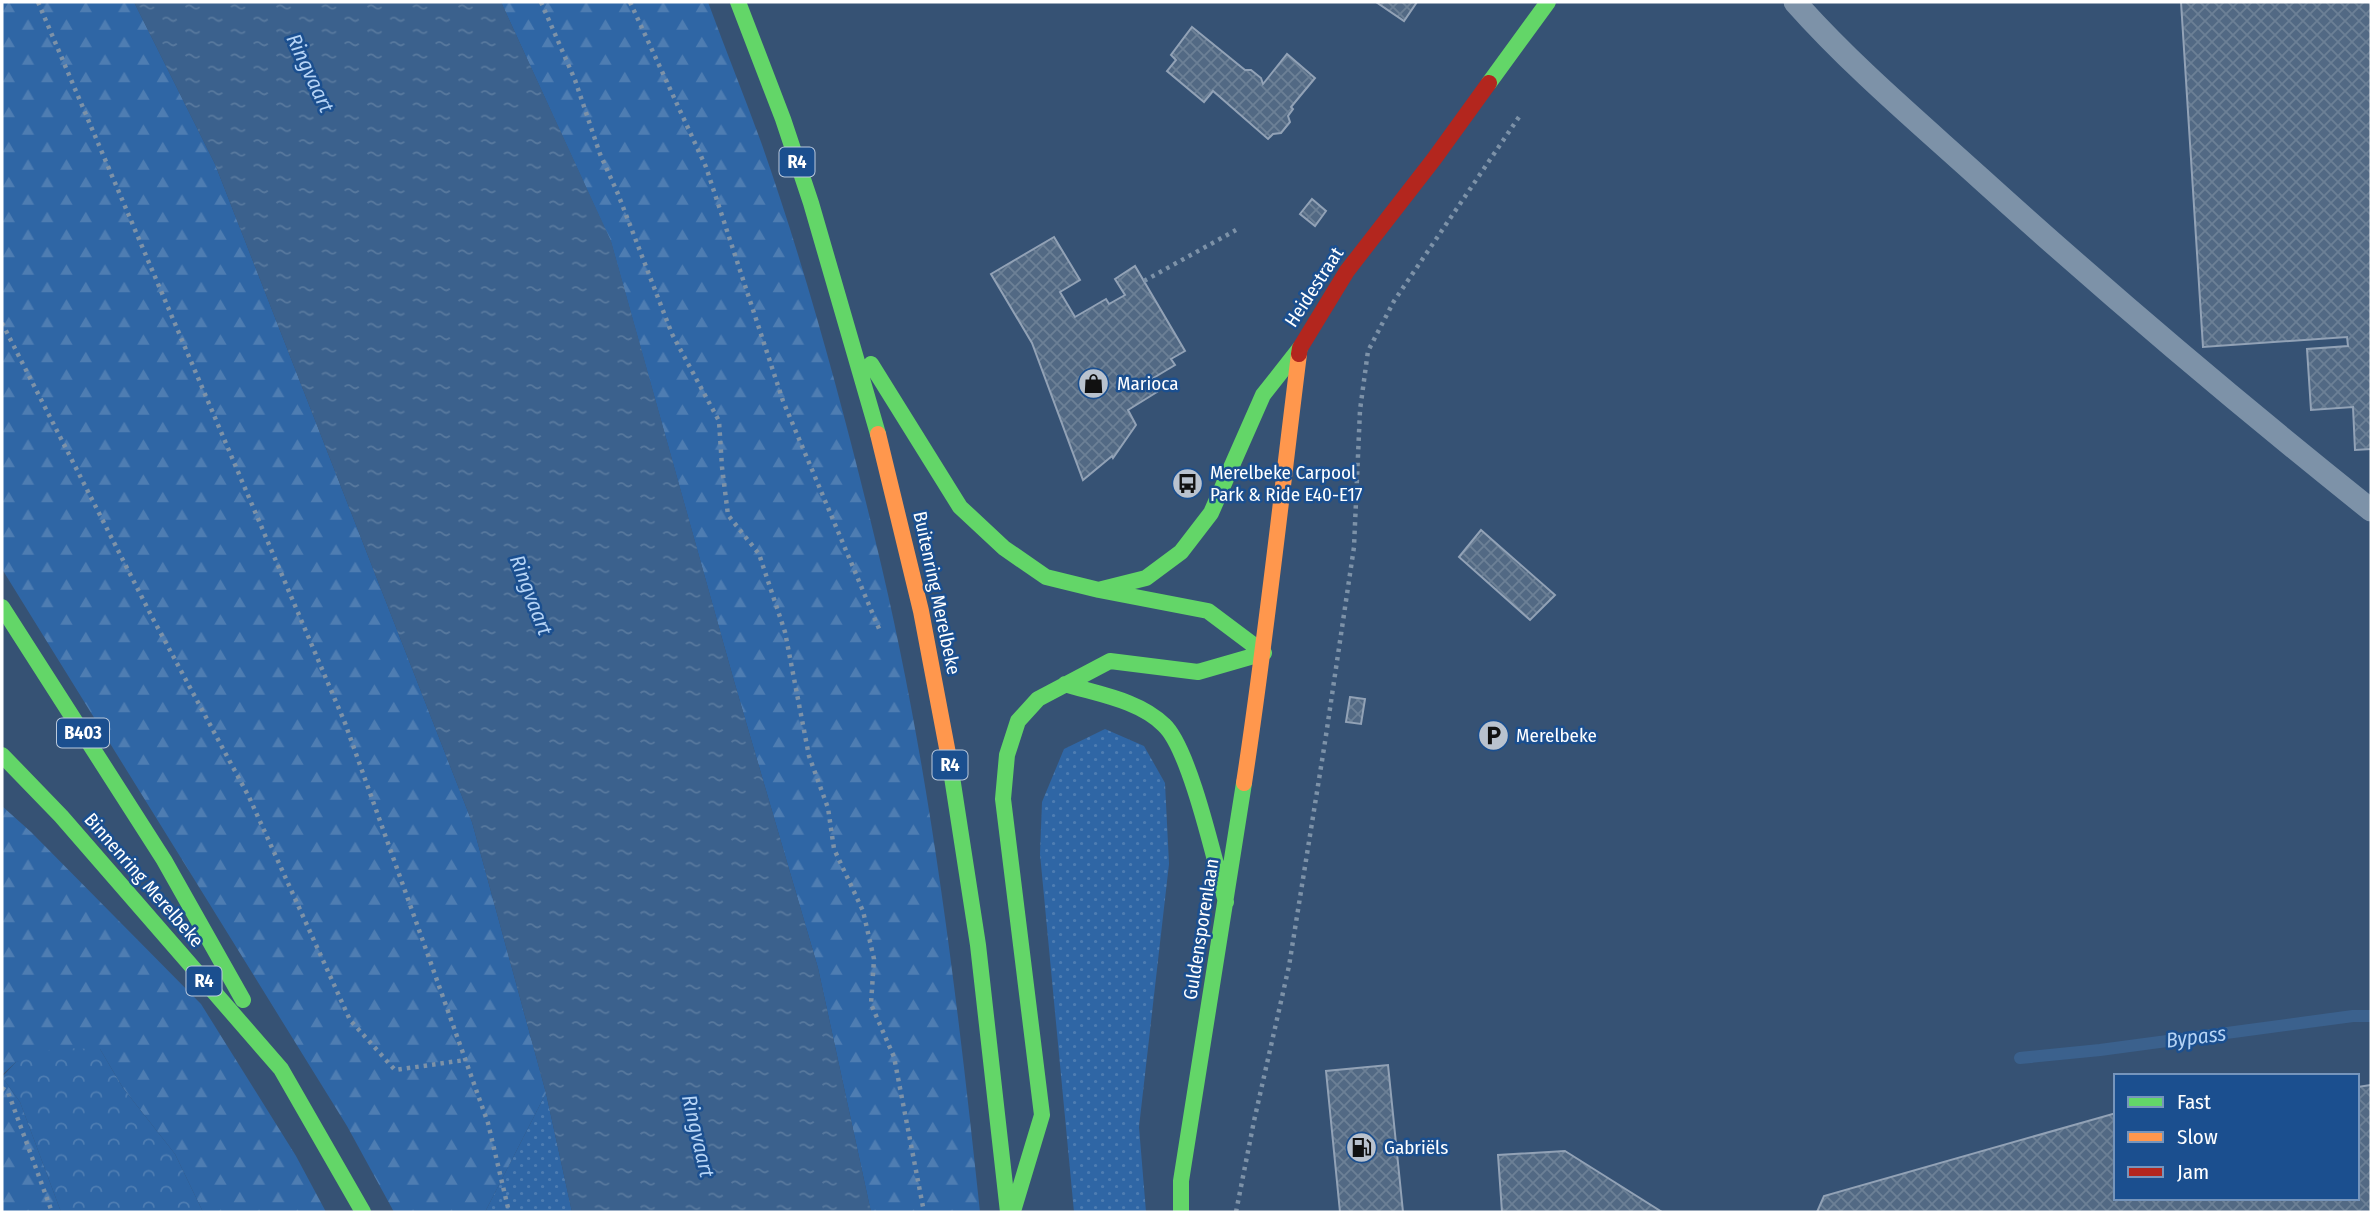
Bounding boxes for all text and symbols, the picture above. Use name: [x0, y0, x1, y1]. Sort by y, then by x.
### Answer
water label: Ringvaart: [281, 30, 340, 117]
road number: R4: [780, 148, 814, 176]
street label: Heidestraat: [1280, 242, 1349, 331]
shop icon: Marioca: [1077, 366, 1111, 400]
place label: Marioca: [1117, 372, 1178, 395]
place label: Merelbeke Carpool Park & Ride E40-E17: [1210, 461, 1363, 506]
bus stop icon: Merelbeke Carpool Park & Ride E40-E17: [1170, 466, 1204, 500]
street label: Buitenring Merelbeke: [908, 509, 966, 677]
water label: Ringvaart: [504, 551, 558, 639]
road number: B403: [57, 718, 109, 748]
parking icon: Merelbeke: [1476, 718, 1510, 752]
place label: Merelbeke: [1516, 724, 1597, 747]
road number: R4: [932, 750, 968, 780]
street label: Binnenring Merelbeke: [79, 808, 209, 952]
street label: Guldensporenlaan: [1178, 857, 1224, 1001]
road number: R4: [186, 966, 222, 996]
water label: Bypass: [2164, 1020, 2228, 1054]
legend: [2114, 1074, 2359, 1200]
text: Fast: [2177, 1089, 2211, 1115]
water label: Ringvaart: [676, 1092, 720, 1180]
text: Slow: [2177, 1124, 2218, 1150]
fuel station icon: Gabriëls: [1344, 1130, 1378, 1164]
place label: Gabriëls: [1384, 1136, 1448, 1159]
text: Jam: [2177, 1159, 2209, 1185]

